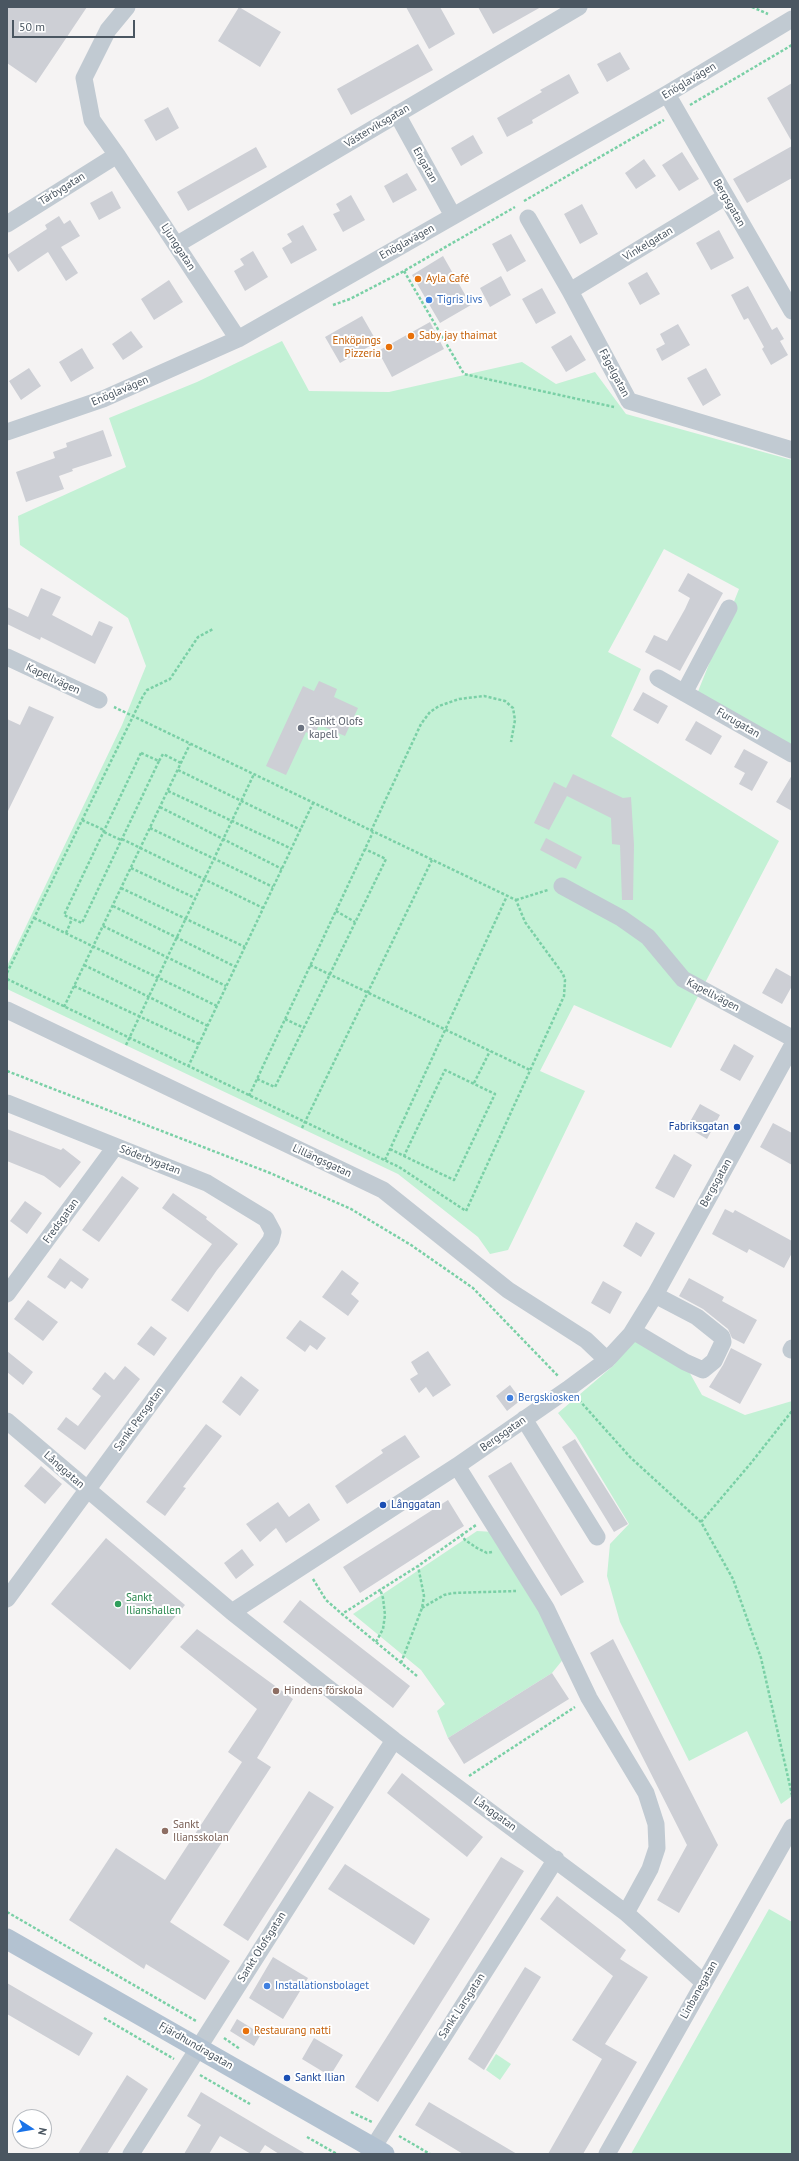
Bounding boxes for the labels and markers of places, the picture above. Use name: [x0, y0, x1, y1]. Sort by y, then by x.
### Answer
place label: Ayla Café: [426, 272, 469, 286]
marker: Ayla Café: [413, 274, 423, 284]
place label: Tigris livs: [437, 293, 482, 307]
marker: Tigris livs: [424, 295, 434, 305]
place label: Saby jay thaimat: [419, 329, 497, 343]
marker: Saby jay thaimat: [406, 331, 416, 341]
place label: Enköpings Pizzeria: [333, 334, 381, 360]
marker: Enköpings Pizzeria: [384, 342, 394, 352]
place label: Sankt Olofs kapell: [309, 715, 363, 741]
marker: Sankt Olofs kapell: [296, 723, 306, 733]
place label: Fabriksgatan: [669, 1120, 729, 1134]
marker: Fabriksgatan: [732, 1122, 742, 1132]
place label: Bergskiosken: [518, 1391, 580, 1405]
marker: Bergskiosken: [505, 1393, 515, 1403]
place label: Långgatan: [391, 1498, 441, 1512]
marker: Långgatan: [378, 1500, 388, 1510]
place label: Sankt Ilianshallen: [126, 1591, 181, 1617]
marker: Sankt Ilianshallen: [113, 1599, 123, 1609]
place label: Hindens förskola: [284, 1684, 363, 1698]
marker: Hindens förskola: [271, 1686, 281, 1696]
place label: Sankt Iliansskolan: [173, 1818, 229, 1844]
marker: Sankt Iliansskolan: [160, 1826, 170, 1836]
place label: Installationsbolaget: [275, 1979, 369, 1993]
marker: Installationsbolaget: [262, 1981, 272, 1991]
place label: Restaurang natti: [254, 2024, 331, 2038]
marker: Restaurang natti: [241, 2026, 251, 2036]
place label: Sankt Ilian: [295, 2071, 345, 2085]
marker: Sankt Ilian: [282, 2073, 292, 2083]

